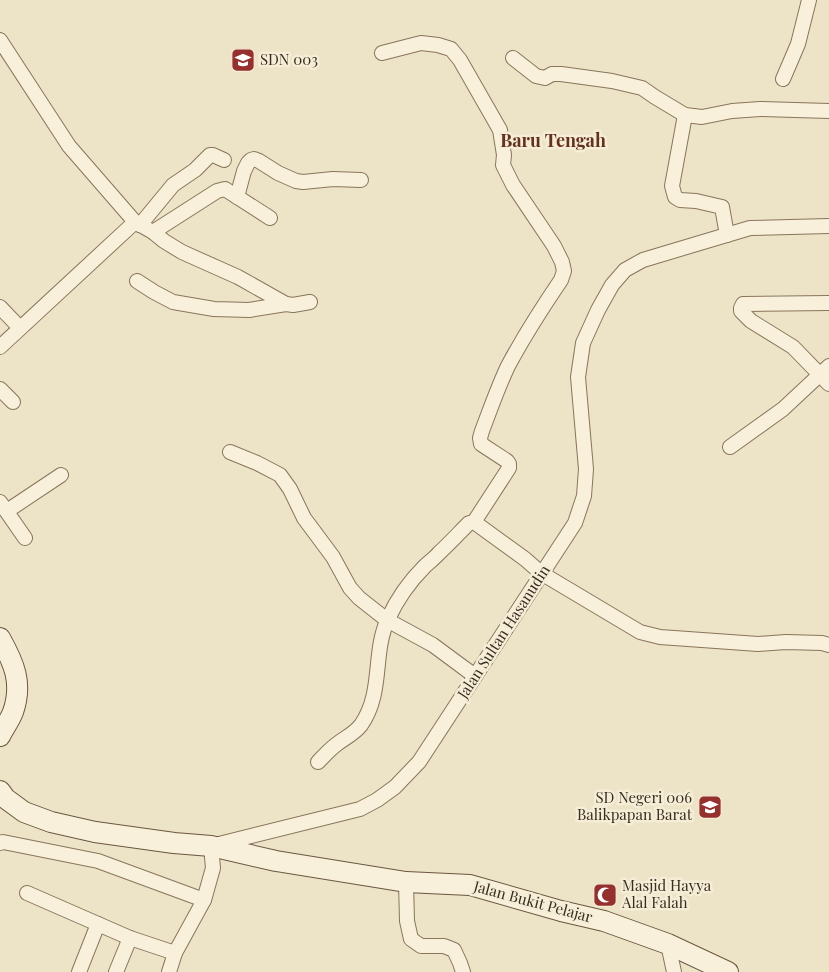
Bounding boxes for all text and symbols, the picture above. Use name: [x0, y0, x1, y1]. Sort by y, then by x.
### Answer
school or university icon: SDN 003: [230, 47, 256, 73]
place label: SDN 003: [260, 49, 318, 69]
district label: Baru Tengah: [500, 128, 606, 152]
street label: Jalan Sultan Hasanudin: [452, 561, 554, 703]
place label: SD Negeri 006 Balikpapan Barat: [577, 787, 693, 824]
school or university icon: SD Negeri 006 Balikpapan Barat: [697, 794, 723, 820]
street label: Jalan Bukit Pelajar: [471, 875, 595, 927]
place label: Masjid Hayya Alal Falah: [621, 875, 712, 912]
mosque icon: Masjid Hayya Alal Falah: [592, 882, 618, 908]

